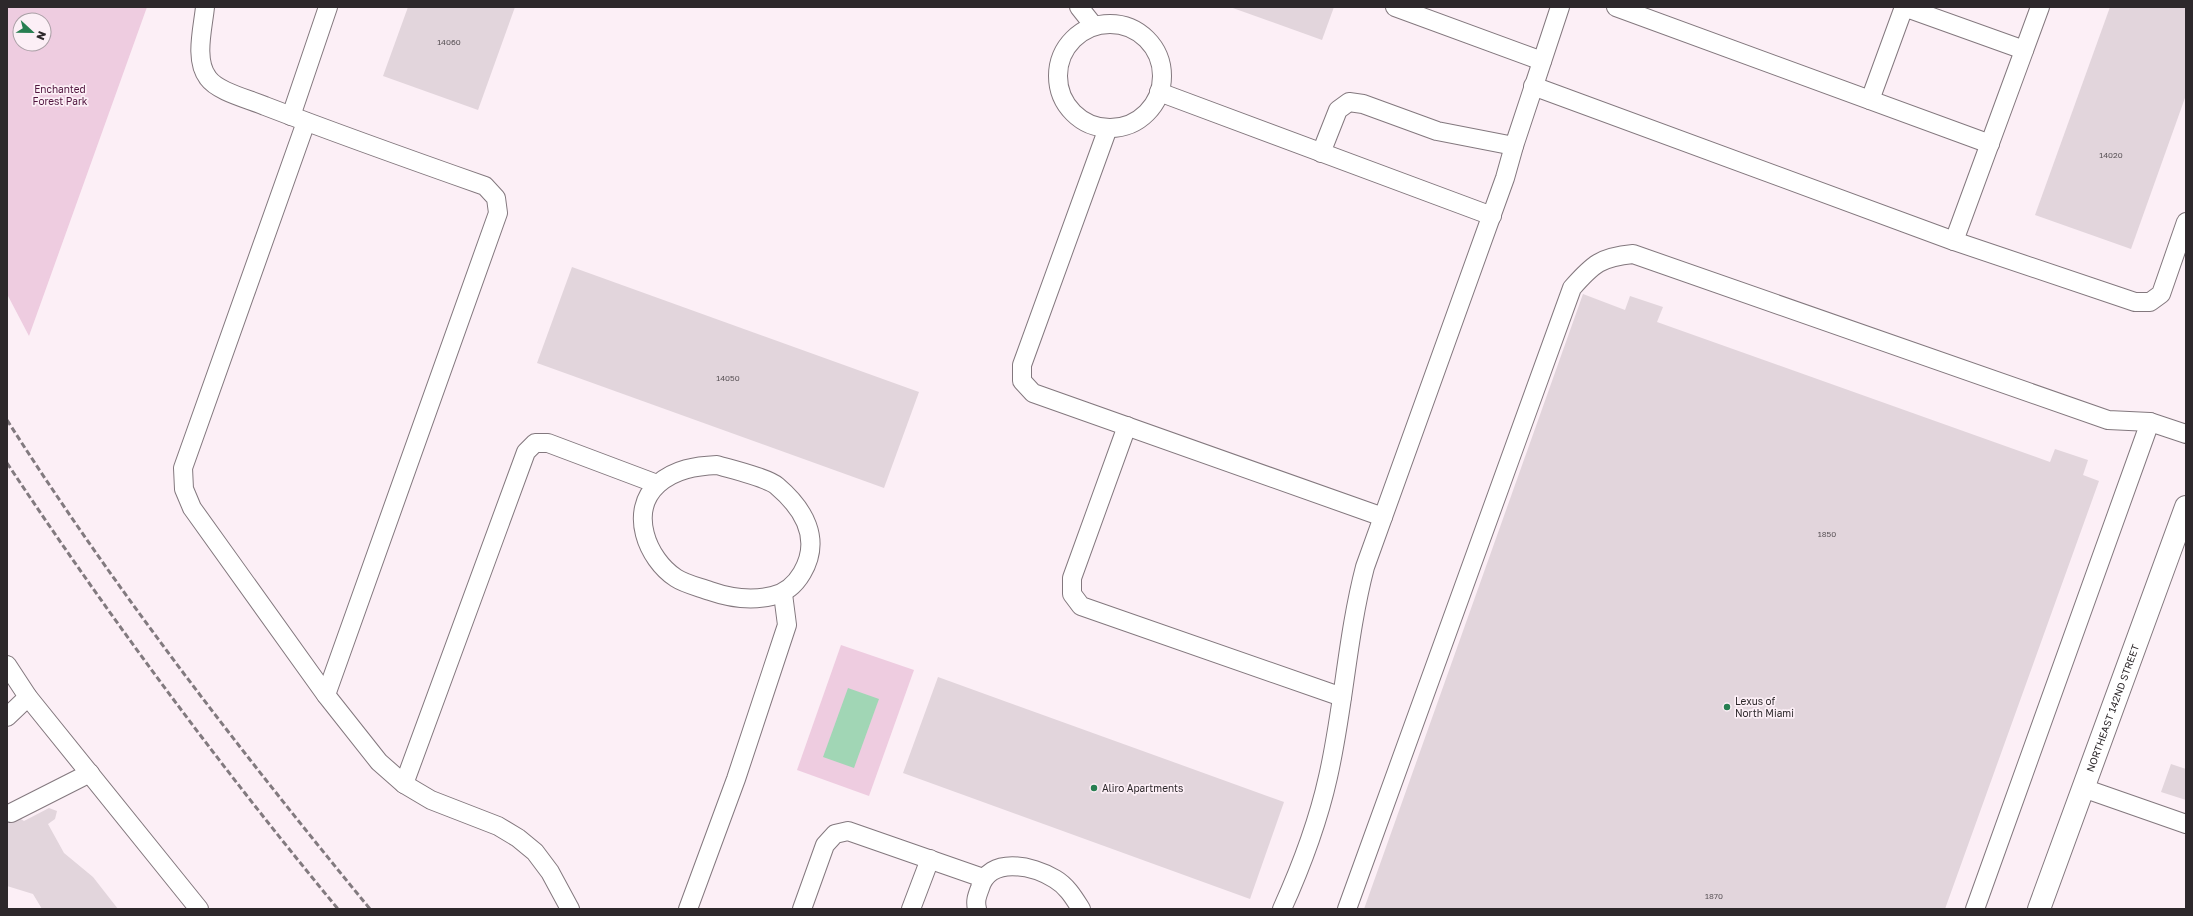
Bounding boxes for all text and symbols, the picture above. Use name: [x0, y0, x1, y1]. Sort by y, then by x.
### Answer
north arrow: [12, 12, 52, 52]
text: N: [34, 30, 49, 42]
house number: 14060: [437, 37, 461, 47]
park label: Enchanted Forest Park: [33, 83, 88, 107]
house number: 14020: [2099, 150, 2123, 160]
house number: 14050: [716, 373, 740, 383]
house number: 1850: [1818, 529, 1836, 539]
street label: NORTHEAST 142ND STREET: [2084, 643, 2141, 773]
place label: Lexus of North Miami: [1735, 695, 1794, 719]
marker: Lexus of North Miami: [1722, 702, 1732, 712]
place label: Aliro Apartments: [1102, 782, 1183, 794]
marker: Aliro Apartments: [1089, 783, 1099, 793]
house number: 1870: [1705, 891, 1723, 901]

